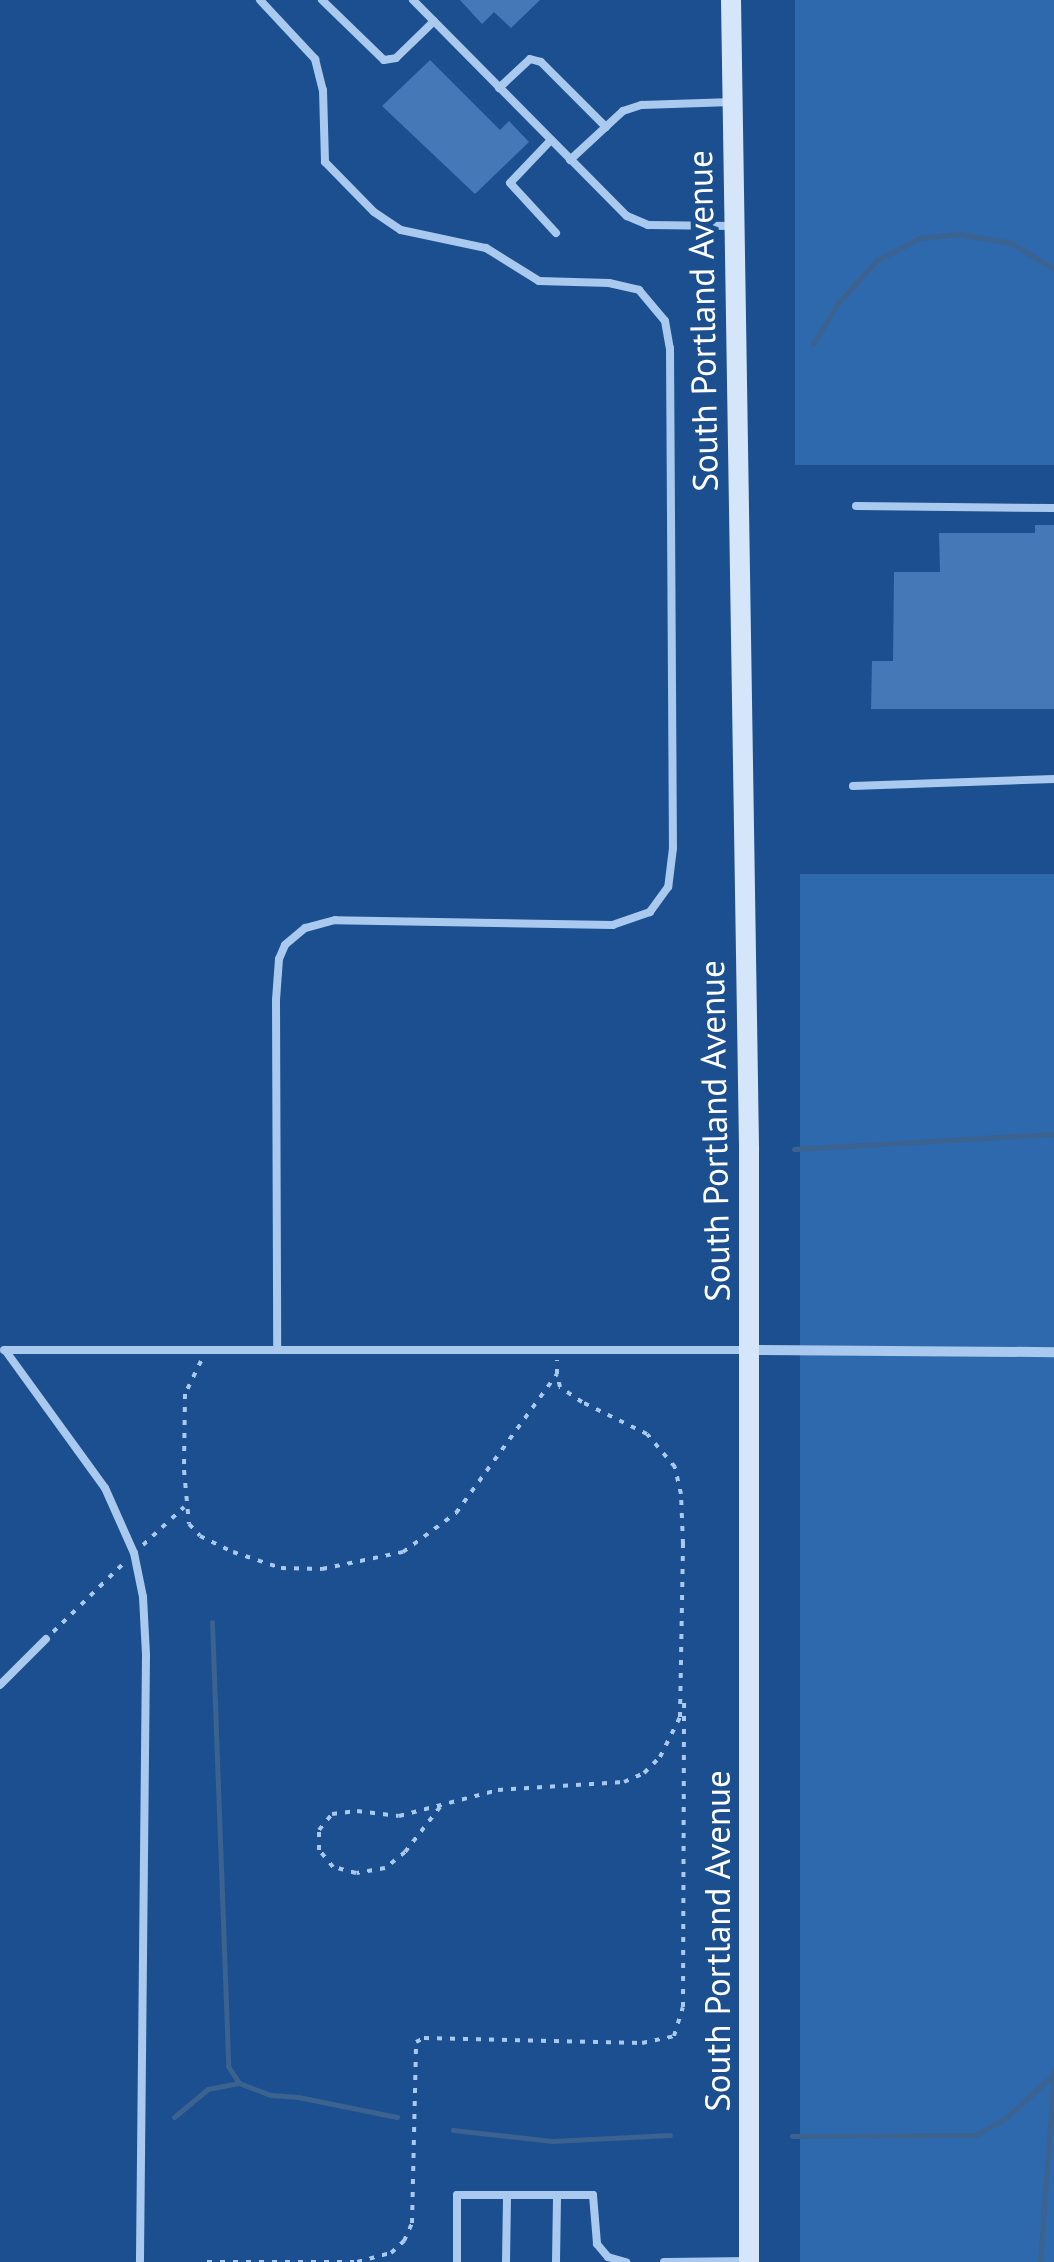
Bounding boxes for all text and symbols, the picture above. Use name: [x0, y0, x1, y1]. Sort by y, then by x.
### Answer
street label: South Portland Avenue: [678, 149, 726, 493]
street label: South Portland Avenue: [690, 959, 738, 1303]
street label: South Portland Avenue: [696, 1770, 738, 2112]

